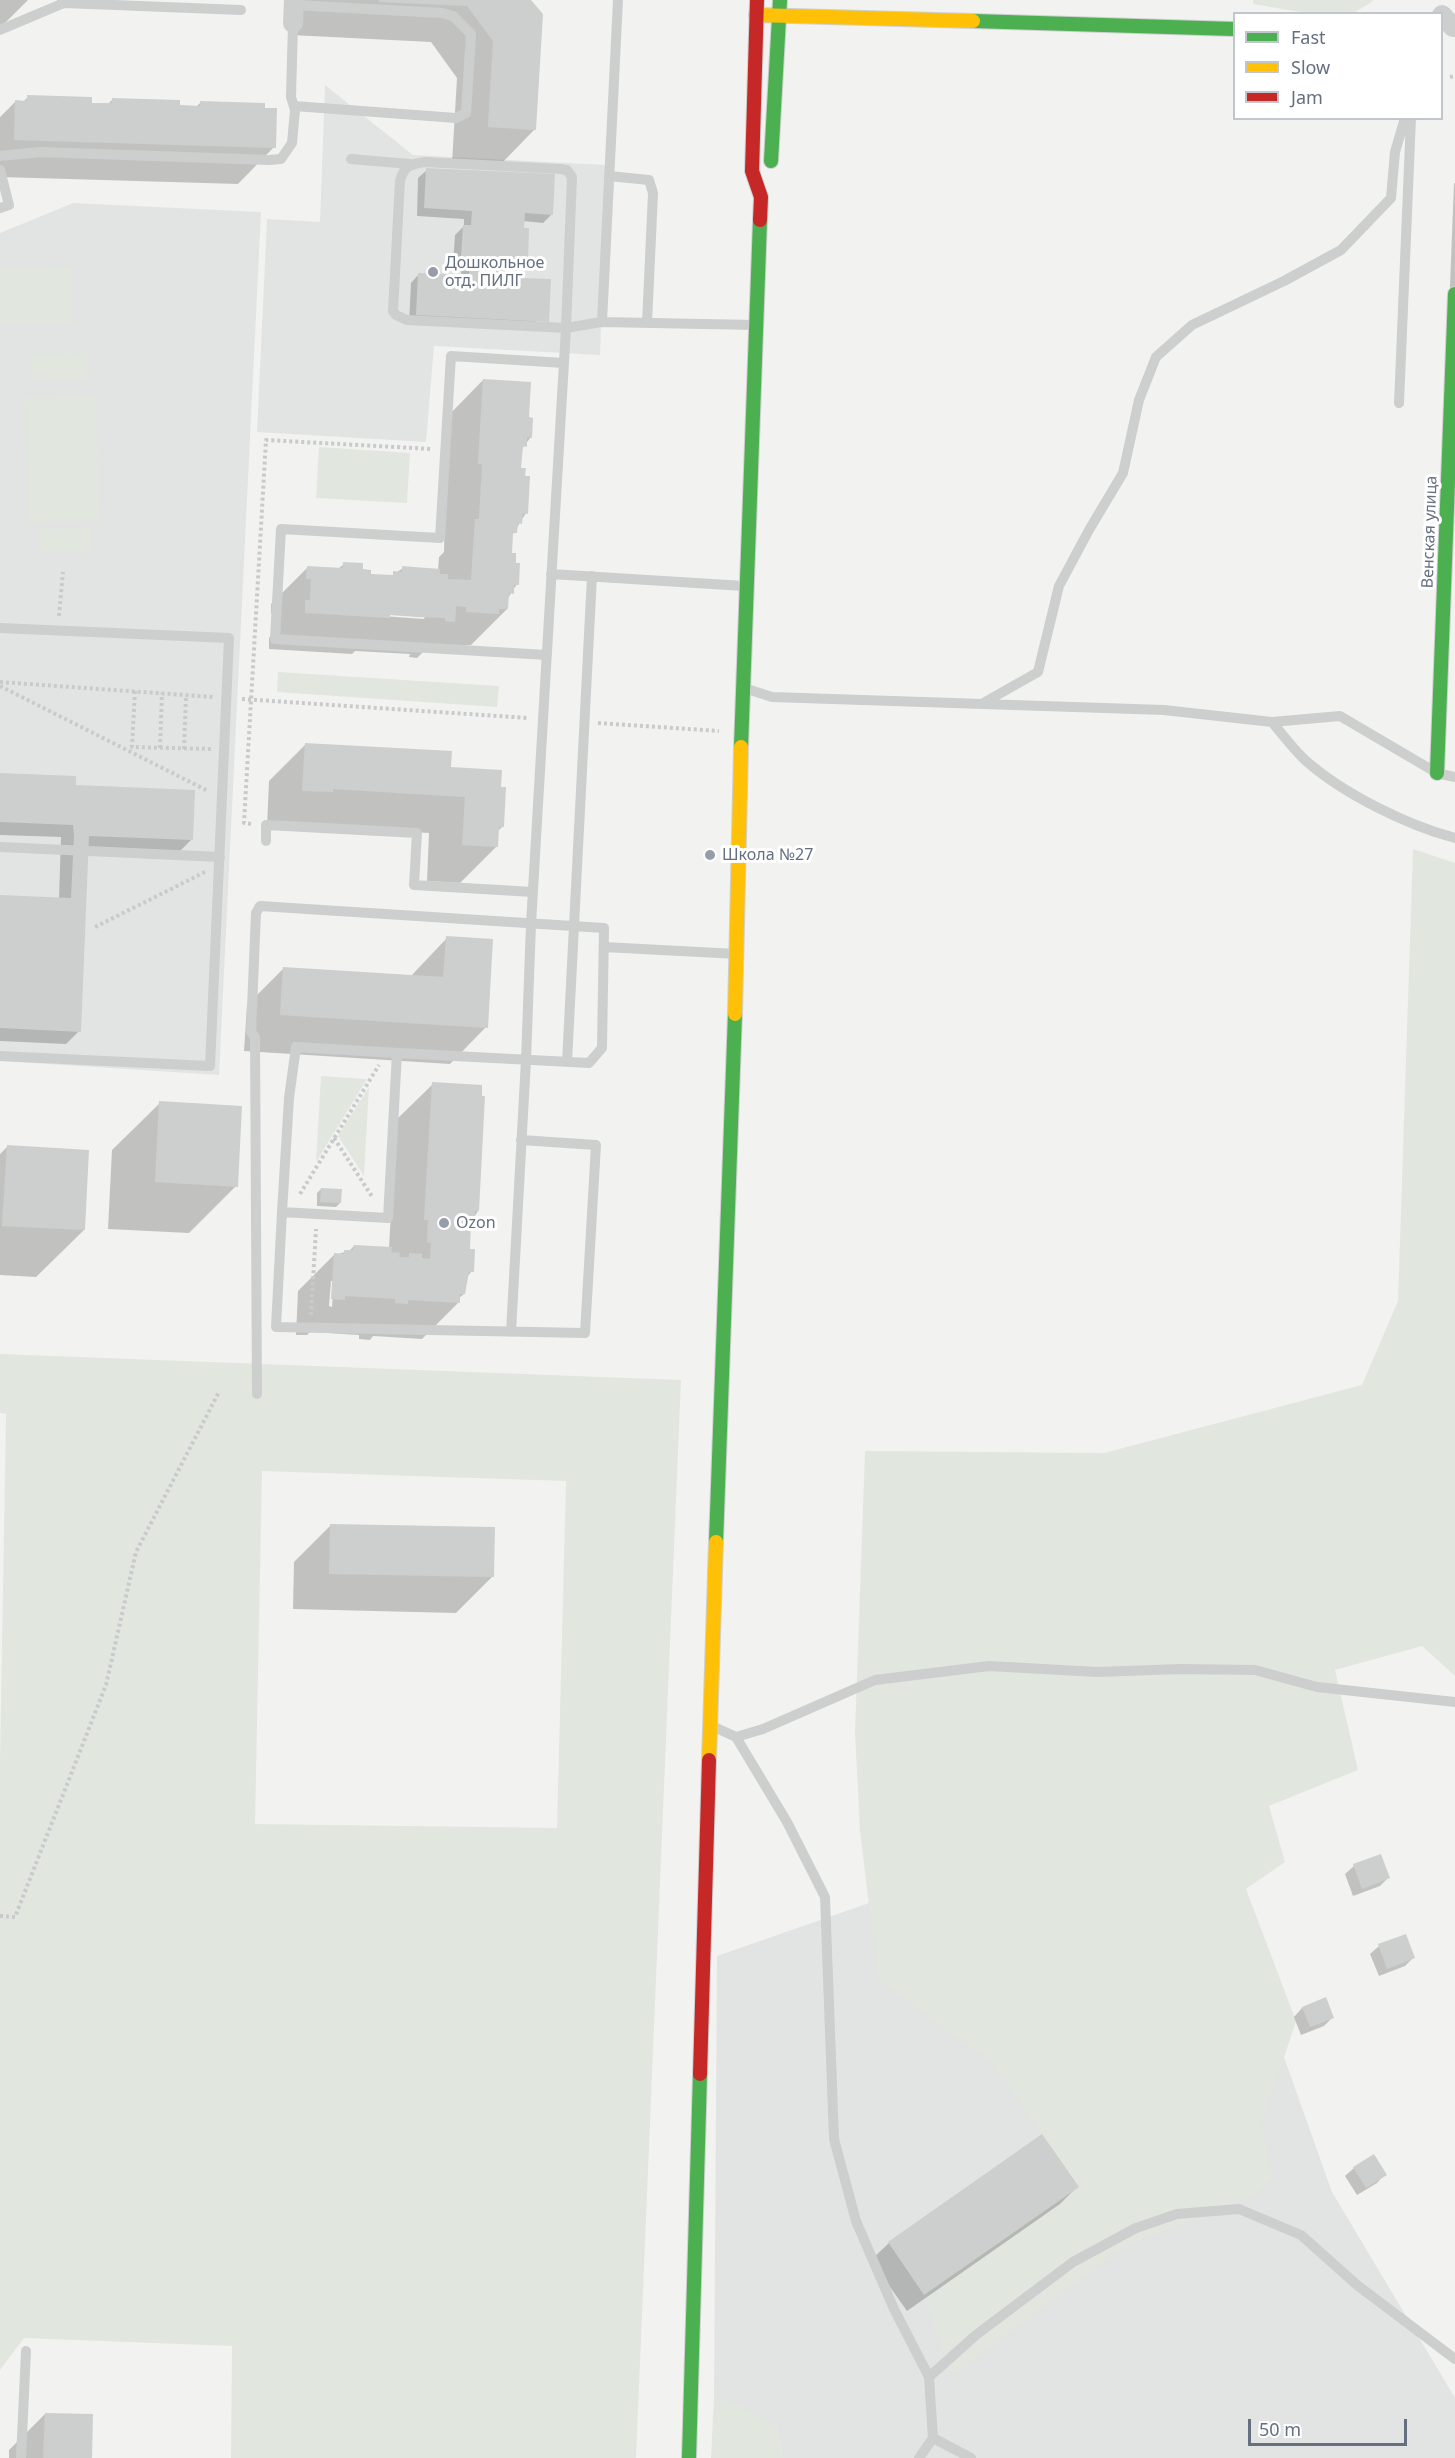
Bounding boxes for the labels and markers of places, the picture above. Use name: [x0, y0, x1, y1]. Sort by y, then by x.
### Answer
place label: Дошкольное отд. ПИЛГ: [445, 253, 544, 291]
marker: Дошкольное отд. ПИЛГ: [426, 265, 440, 279]
place label: Школа №27: [722, 845, 813, 865]
marker: Школа №27: [703, 848, 717, 862]
place label: Ozon: [456, 1213, 496, 1233]
marker: Ozon: [437, 1216, 451, 1230]

